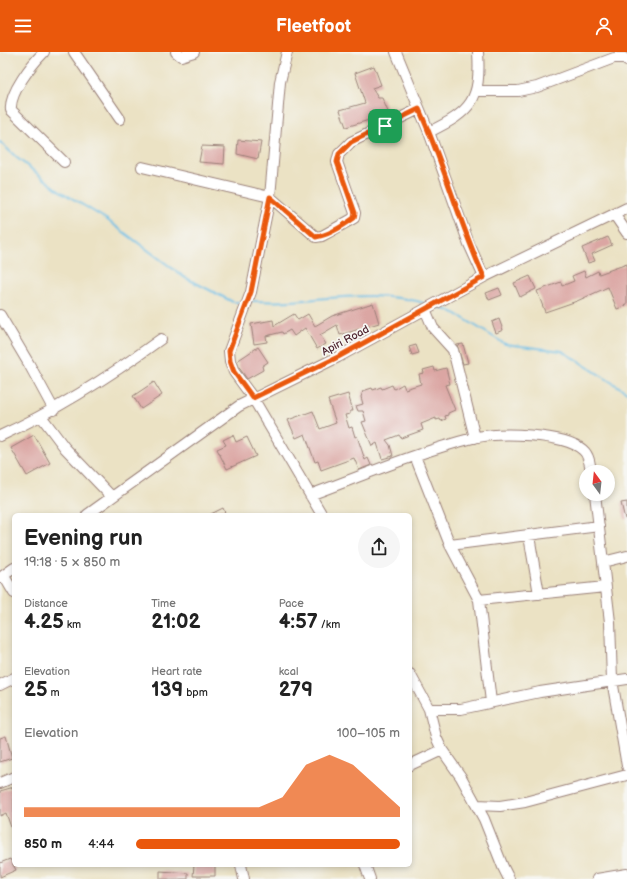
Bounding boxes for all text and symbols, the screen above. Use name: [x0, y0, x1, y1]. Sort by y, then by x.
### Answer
icon: menu: [12, 15, 34, 37]
icon: person: [593, 15, 615, 37]
text: Fleetfoot: [276, 16, 351, 37]
pin: [368, 109, 402, 143]
icon: arrive: [374, 115, 396, 137]
street label: Apiri Road: [319, 323, 371, 358]
north arrow: [579, 465, 615, 501]
map controls: [579, 465, 615, 501]
text: Evening run: [24, 525, 143, 552]
button: share: [358, 526, 400, 568]
text: 19:18 · 5 × 850 m: [24, 554, 120, 570]
text: Distance: [24, 597, 68, 610]
text: Time: [151, 597, 176, 610]
text: Pace: [279, 597, 304, 610]
text: 4.25: [24, 610, 64, 634]
text: 21:02: [151, 610, 201, 634]
text: 4:57: [279, 610, 318, 634]
text: km: [64, 618, 81, 631]
text: /km: [318, 618, 340, 631]
text: Elevation: [24, 665, 70, 678]
text: Heart rate: [151, 665, 202, 678]
text: kcal: [279, 665, 298, 678]
text: 25: [24, 678, 48, 702]
text: 139: [151, 678, 183, 702]
text: 279: [279, 678, 313, 702]
text: m: [48, 686, 60, 699]
text: bpm: [183, 686, 208, 699]
text: Elevation: [24, 725, 78, 741]
text: 100–105 m: [337, 725, 400, 741]
text: 850 m: [24, 836, 62, 852]
text: 4:44: [88, 836, 114, 852]

